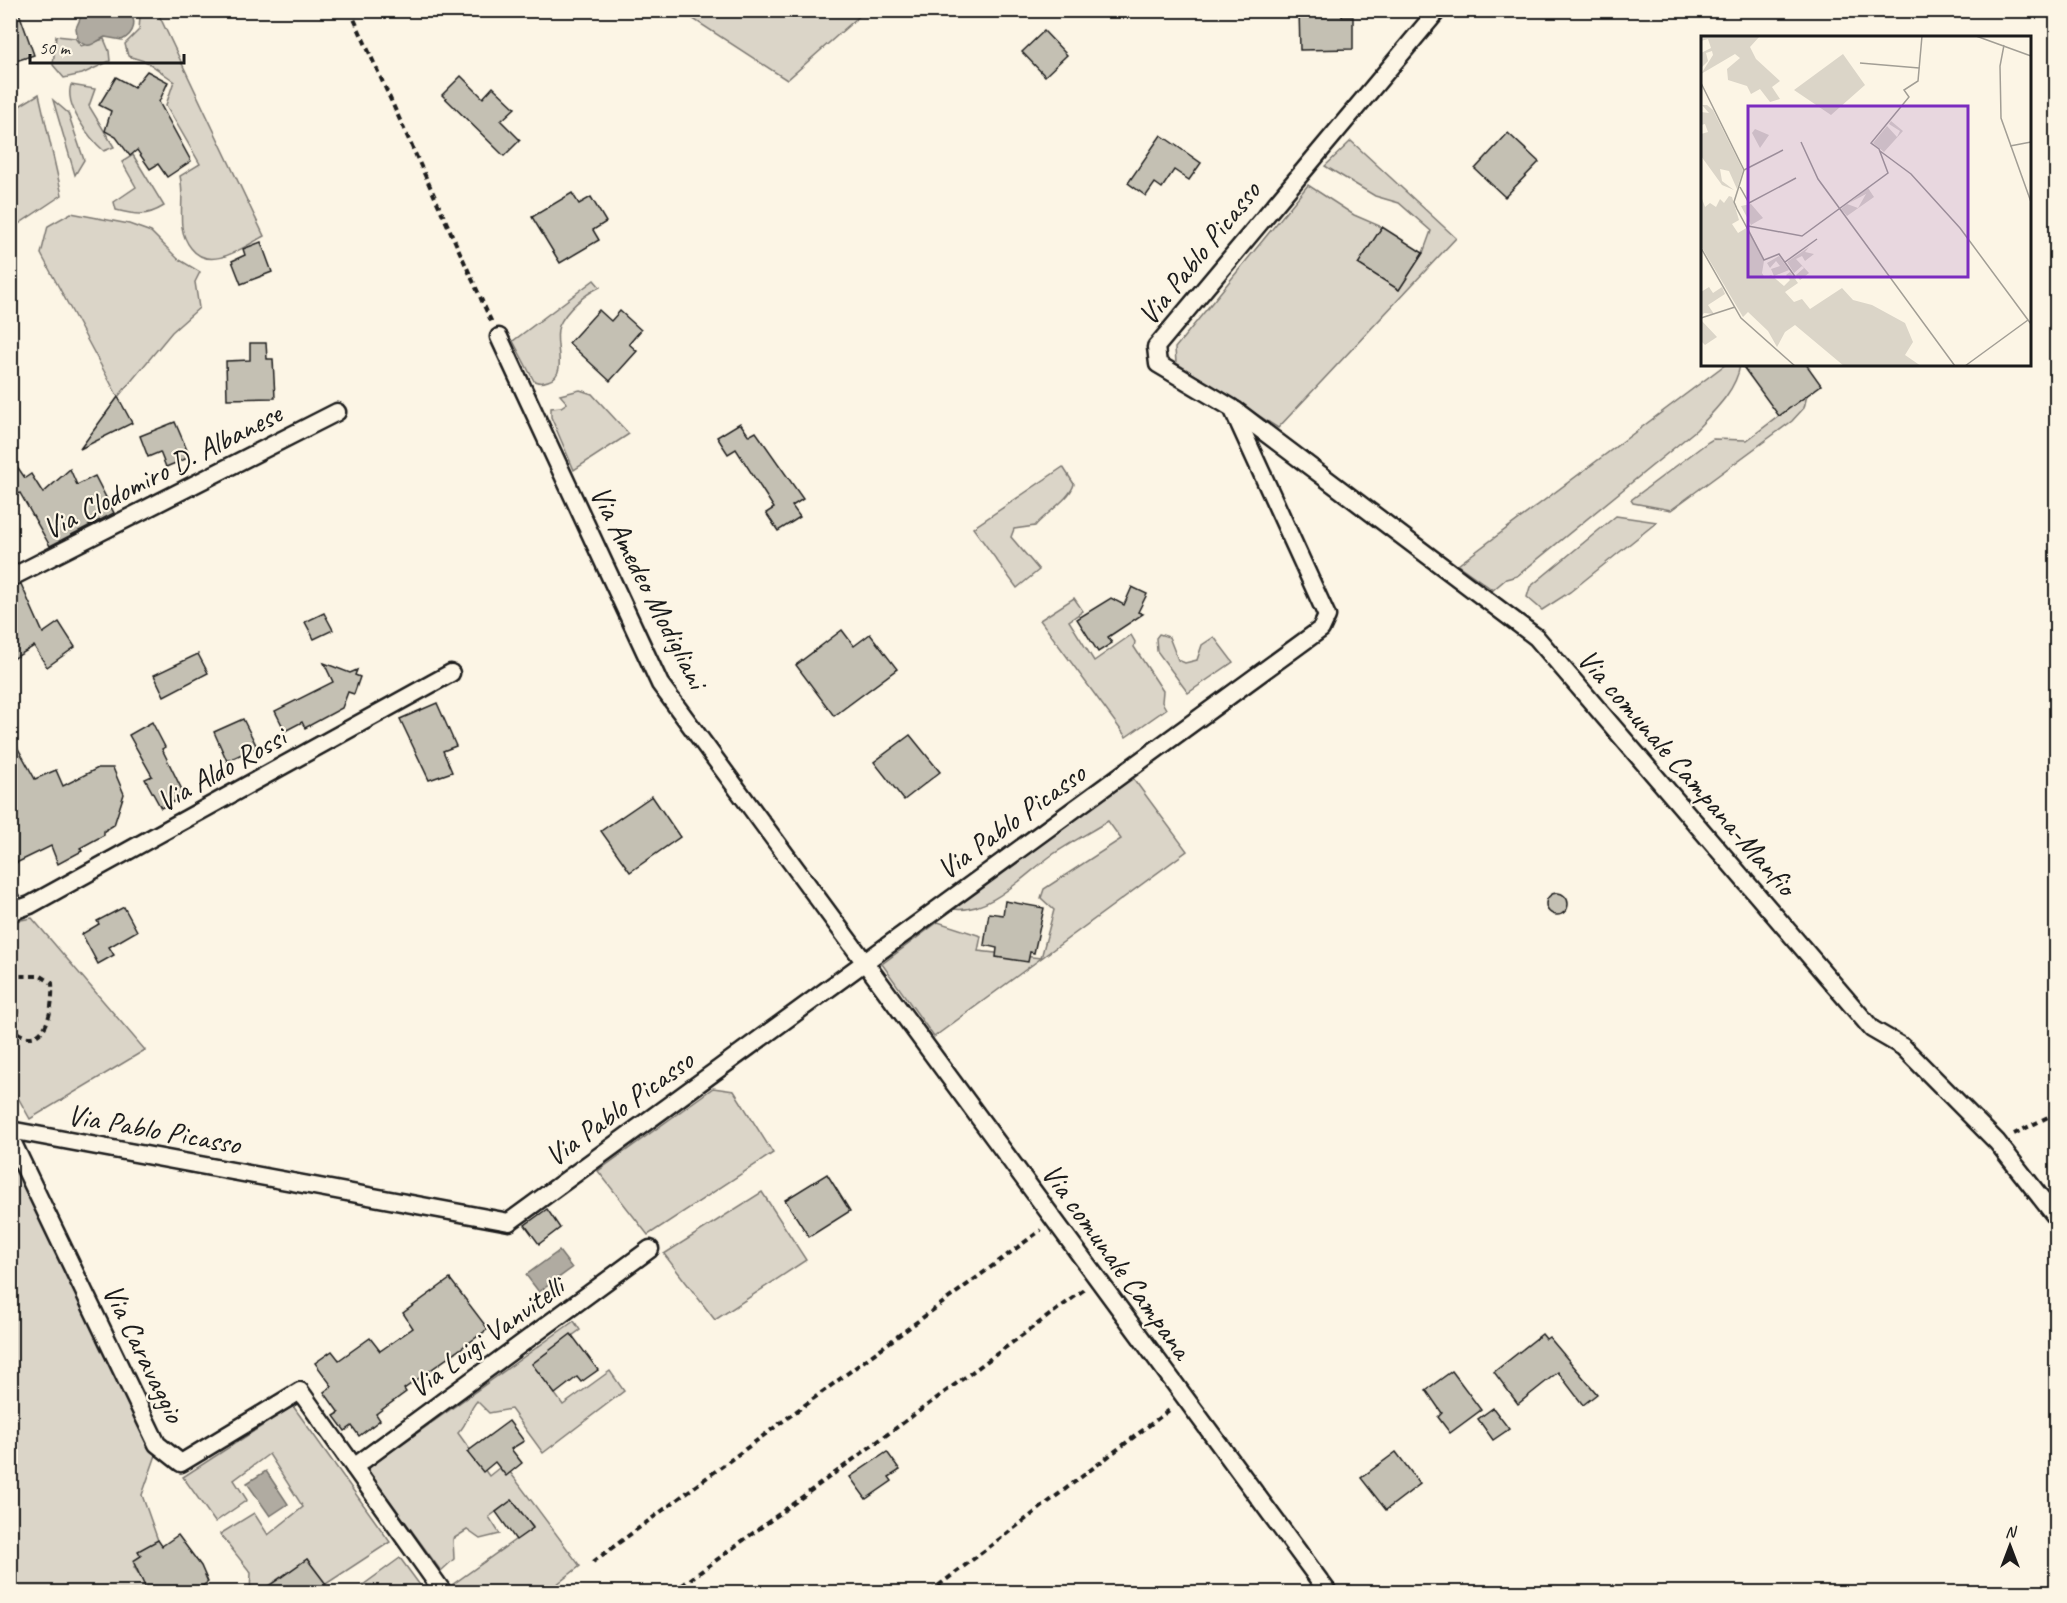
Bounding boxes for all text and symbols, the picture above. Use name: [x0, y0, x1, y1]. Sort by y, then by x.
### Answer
scale bar: [30, 27, 184, 65]
inset map: [1701, 36, 2031, 366]
text: 50 m: [39, 37, 72, 59]
street label: Via Pablo Picasso: [1129, 172, 1270, 333]
street label: Via Clodomiro D. Albanese: [36, 393, 290, 548]
street label: Via Amedeo Modigliani: [581, 479, 718, 698]
street label: Via comunale Campana-Manfio: [1569, 641, 1807, 906]
street label: Via Aldo Rossi: [150, 716, 295, 820]
street label: Via Pablo Picasso: [929, 753, 1094, 888]
street label: Via Pablo Picasso: [537, 1040, 702, 1175]
street label: Via Pablo Picasso: [65, 1095, 245, 1163]
street label: Via comunale Campana: [1033, 1156, 1202, 1368]
street label: Via Luigi Vanvitelli: [401, 1266, 574, 1406]
street label: Via Caravaggio: [94, 1277, 194, 1430]
north arrow: [1980, 1516, 2040, 1576]
text: N: [2005, 1522, 2018, 1542]

